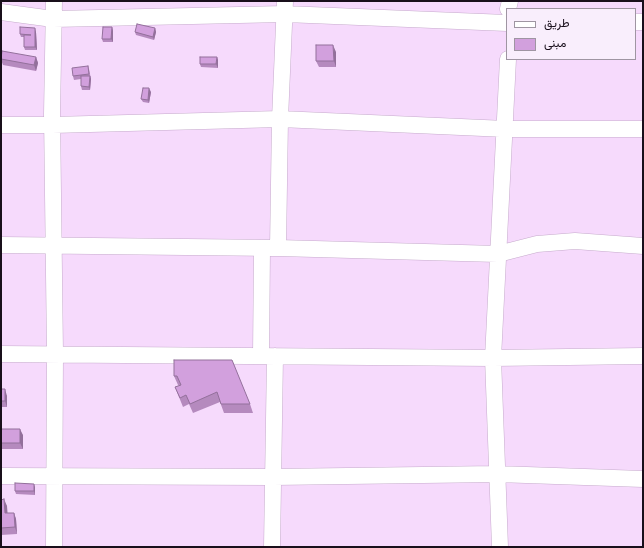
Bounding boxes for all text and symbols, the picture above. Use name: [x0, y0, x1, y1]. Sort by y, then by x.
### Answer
legend: [506, 8, 636, 60]
text: طريق: [544, 16, 569, 30]
text: مبنى: [544, 36, 566, 50]

